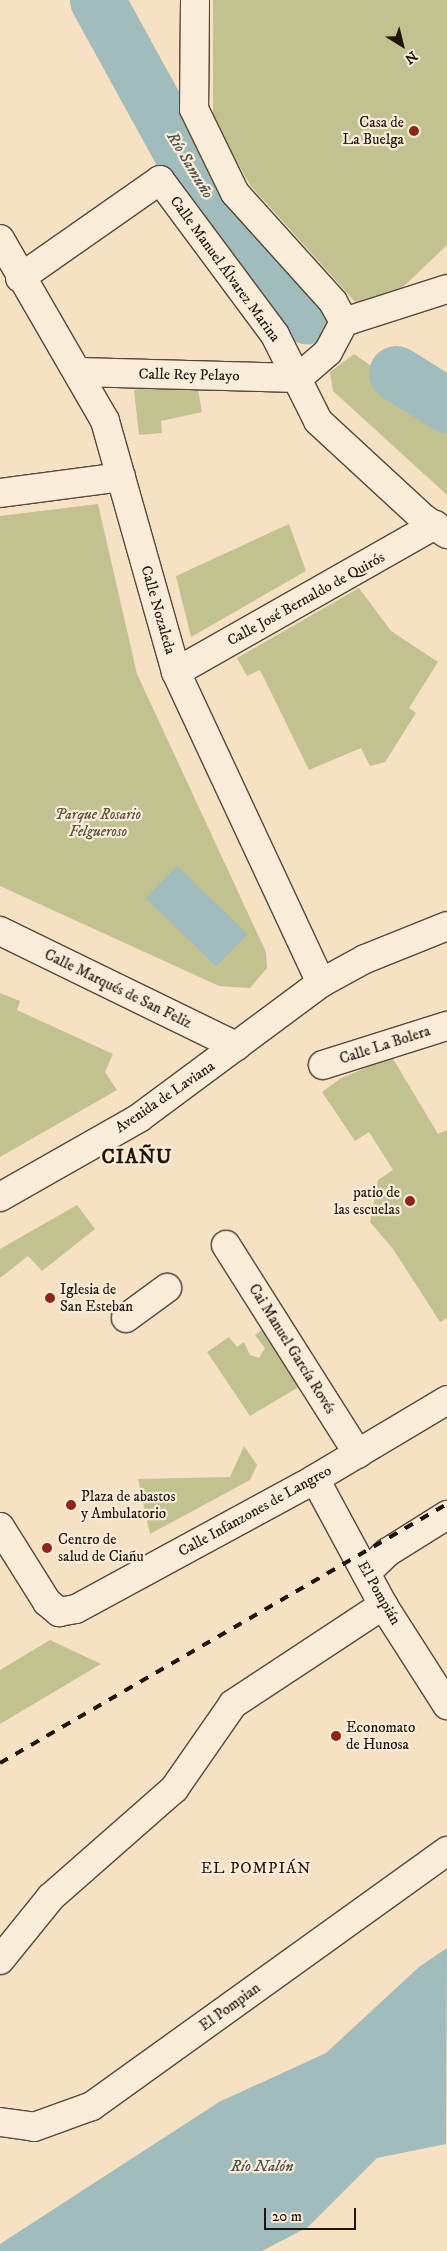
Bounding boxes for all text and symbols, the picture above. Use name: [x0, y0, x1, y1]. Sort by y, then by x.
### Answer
north arrow: [377, 20, 427, 70]
text: N: [401, 46, 421, 68]
place label: Casa de La Buelga: [342, 113, 404, 148]
marker: Casa de La Buelga: [408, 125, 420, 137]
water label: Río Samuño: [163, 128, 217, 202]
street label: Calle Manuel Álvarez Marina: [166, 193, 284, 345]
street label: Calle Rey Pelayo: [138, 365, 240, 385]
street label: Calle José Bernaldo de Quirós: [224, 548, 388, 650]
street label: Calle Nozaleda: [137, 564, 179, 656]
park label: Parque Rosario Felgueroso: [55, 805, 141, 840]
street label: Calle Marqués de San Feliz: [41, 945, 195, 1033]
street label: Calle La Bolera: [337, 1022, 433, 1068]
street label: Avenida de Laviana: [112, 1057, 218, 1137]
district label: CIAÑU: [101, 1145, 173, 1169]
place label: patio de las escuelas: [334, 1183, 400, 1218]
marker: patio de las escuelas: [404, 1195, 416, 1207]
place label: Iglesia de San Esteban: [60, 1280, 133, 1315]
street label: Cai Manuel García Rovés: [245, 1281, 339, 1417]
marker: Iglesia de San Esteban: [44, 1292, 56, 1304]
street label: Calle Infanzones de Langreo: [175, 1461, 335, 1561]
place label: Plaza de abastos y Ambulatorio: [81, 1487, 175, 1522]
marker: Plaza de abastos y Ambulatorio: [65, 1499, 77, 1511]
place label: Centro de salud de Ciañu: [58, 1530, 144, 1565]
marker: Centro de salud de Ciañu: [40, 1541, 54, 1555]
street label: El Pompián: [353, 1558, 405, 1628]
place label: Economato de Hunosa: [346, 1718, 415, 1753]
marker: Economato de Hunosa: [330, 1730, 342, 1742]
district label: EL POMPIÁN: [199, 1858, 313, 1878]
street label: El Pompian: [196, 1979, 264, 2035]
water label: Río Nalón: [231, 2156, 293, 2176]
scale bar: [267, 2198, 360, 2230]
text: 20 m: [272, 2207, 302, 2226]

